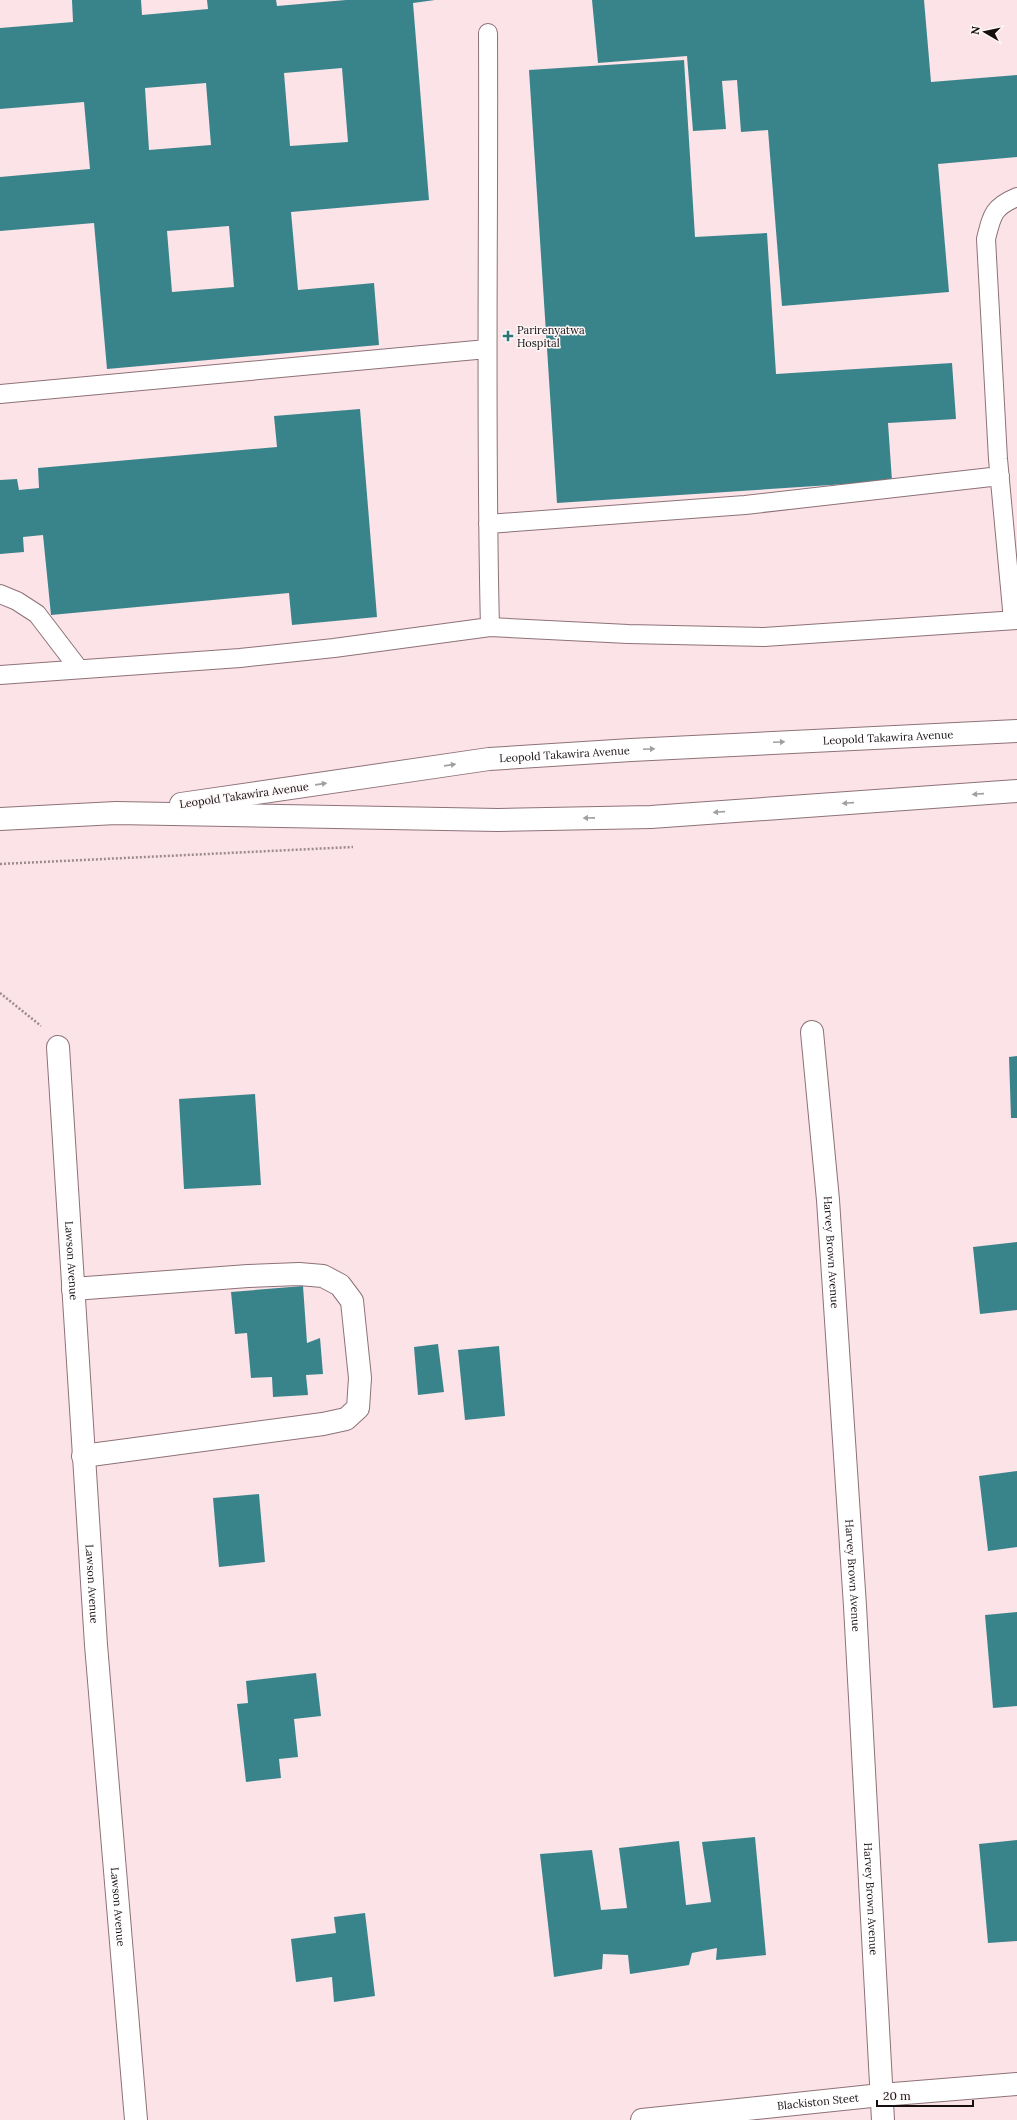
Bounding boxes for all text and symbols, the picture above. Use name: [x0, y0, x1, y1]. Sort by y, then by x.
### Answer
north arrow: [965, 12, 1005, 52]
text: N: [968, 25, 983, 36]
place label: Parirenyatwa Hospital: [517, 323, 585, 350]
marker: Parirenyatwa Hospital: [502, 330, 514, 342]
street label: Leopold Takawira Avenue: [823, 727, 954, 748]
one-way arrow: [773, 739, 785, 746]
street label: Leopold Takawira Avenue: [499, 743, 630, 765]
one-way arrow: [643, 745, 655, 752]
one-way arrow: [444, 762, 456, 768]
street label: Leopold Takawira Avenue: [178, 779, 310, 811]
one-way arrow: [315, 781, 327, 787]
one-way arrow: [972, 790, 984, 797]
one-way arrow: [842, 799, 854, 806]
one-way arrow: [713, 808, 725, 815]
one-way arrow: [582, 815, 595, 821]
street label: Harvey Brown Avenue: [821, 1195, 842, 1309]
street label: Lawson Avenue: [62, 1220, 81, 1301]
street label: Harvey Brown Avenue: [842, 1519, 863, 1632]
street label: Lawson Avenue: [83, 1544, 102, 1624]
street label: Harvey Brown Avenue: [861, 1842, 881, 1956]
street label: Lawson Avenue: [108, 1867, 128, 1947]
scale bar: [877, 2082, 973, 2108]
text: 20 m: [883, 2088, 911, 2103]
street label: Blackiston Steet: [776, 2090, 860, 2113]

